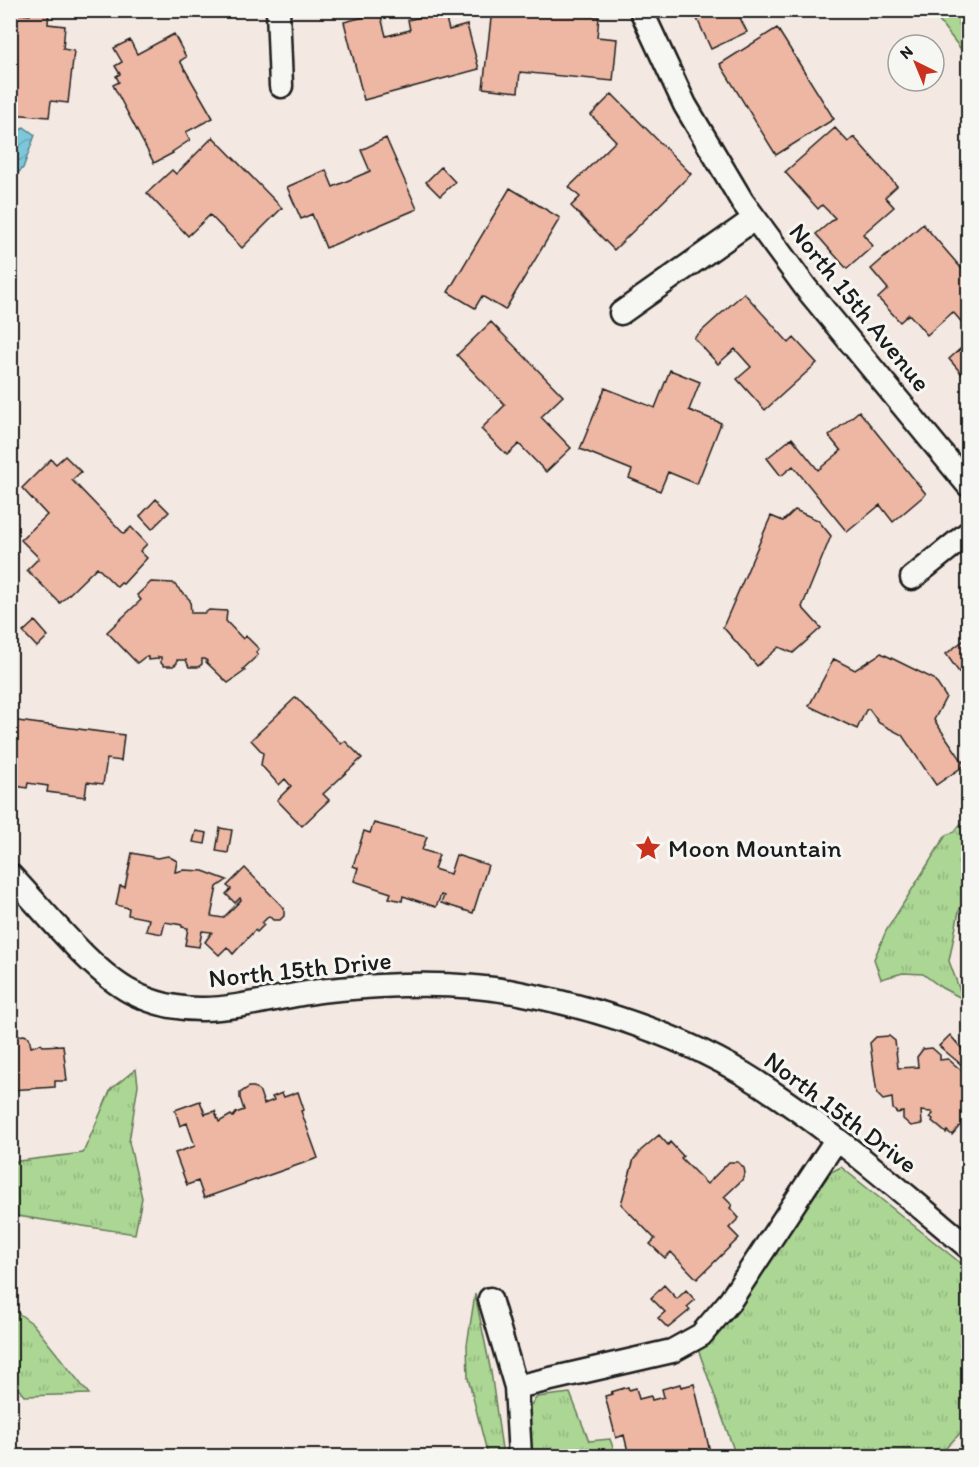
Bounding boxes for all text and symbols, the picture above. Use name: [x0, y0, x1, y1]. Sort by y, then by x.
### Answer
north arrow: [886, 33, 946, 93]
text: N: [896, 42, 917, 63]
street label: North 15th Avenue: [782, 216, 938, 398]
place label: Moon Mountain: [668, 832, 842, 864]
place icon: Moon Mountain: [633, 833, 663, 863]
street label: North 15th Drive: [207, 943, 393, 995]
street label: North 15th Drive: [758, 1044, 924, 1180]

